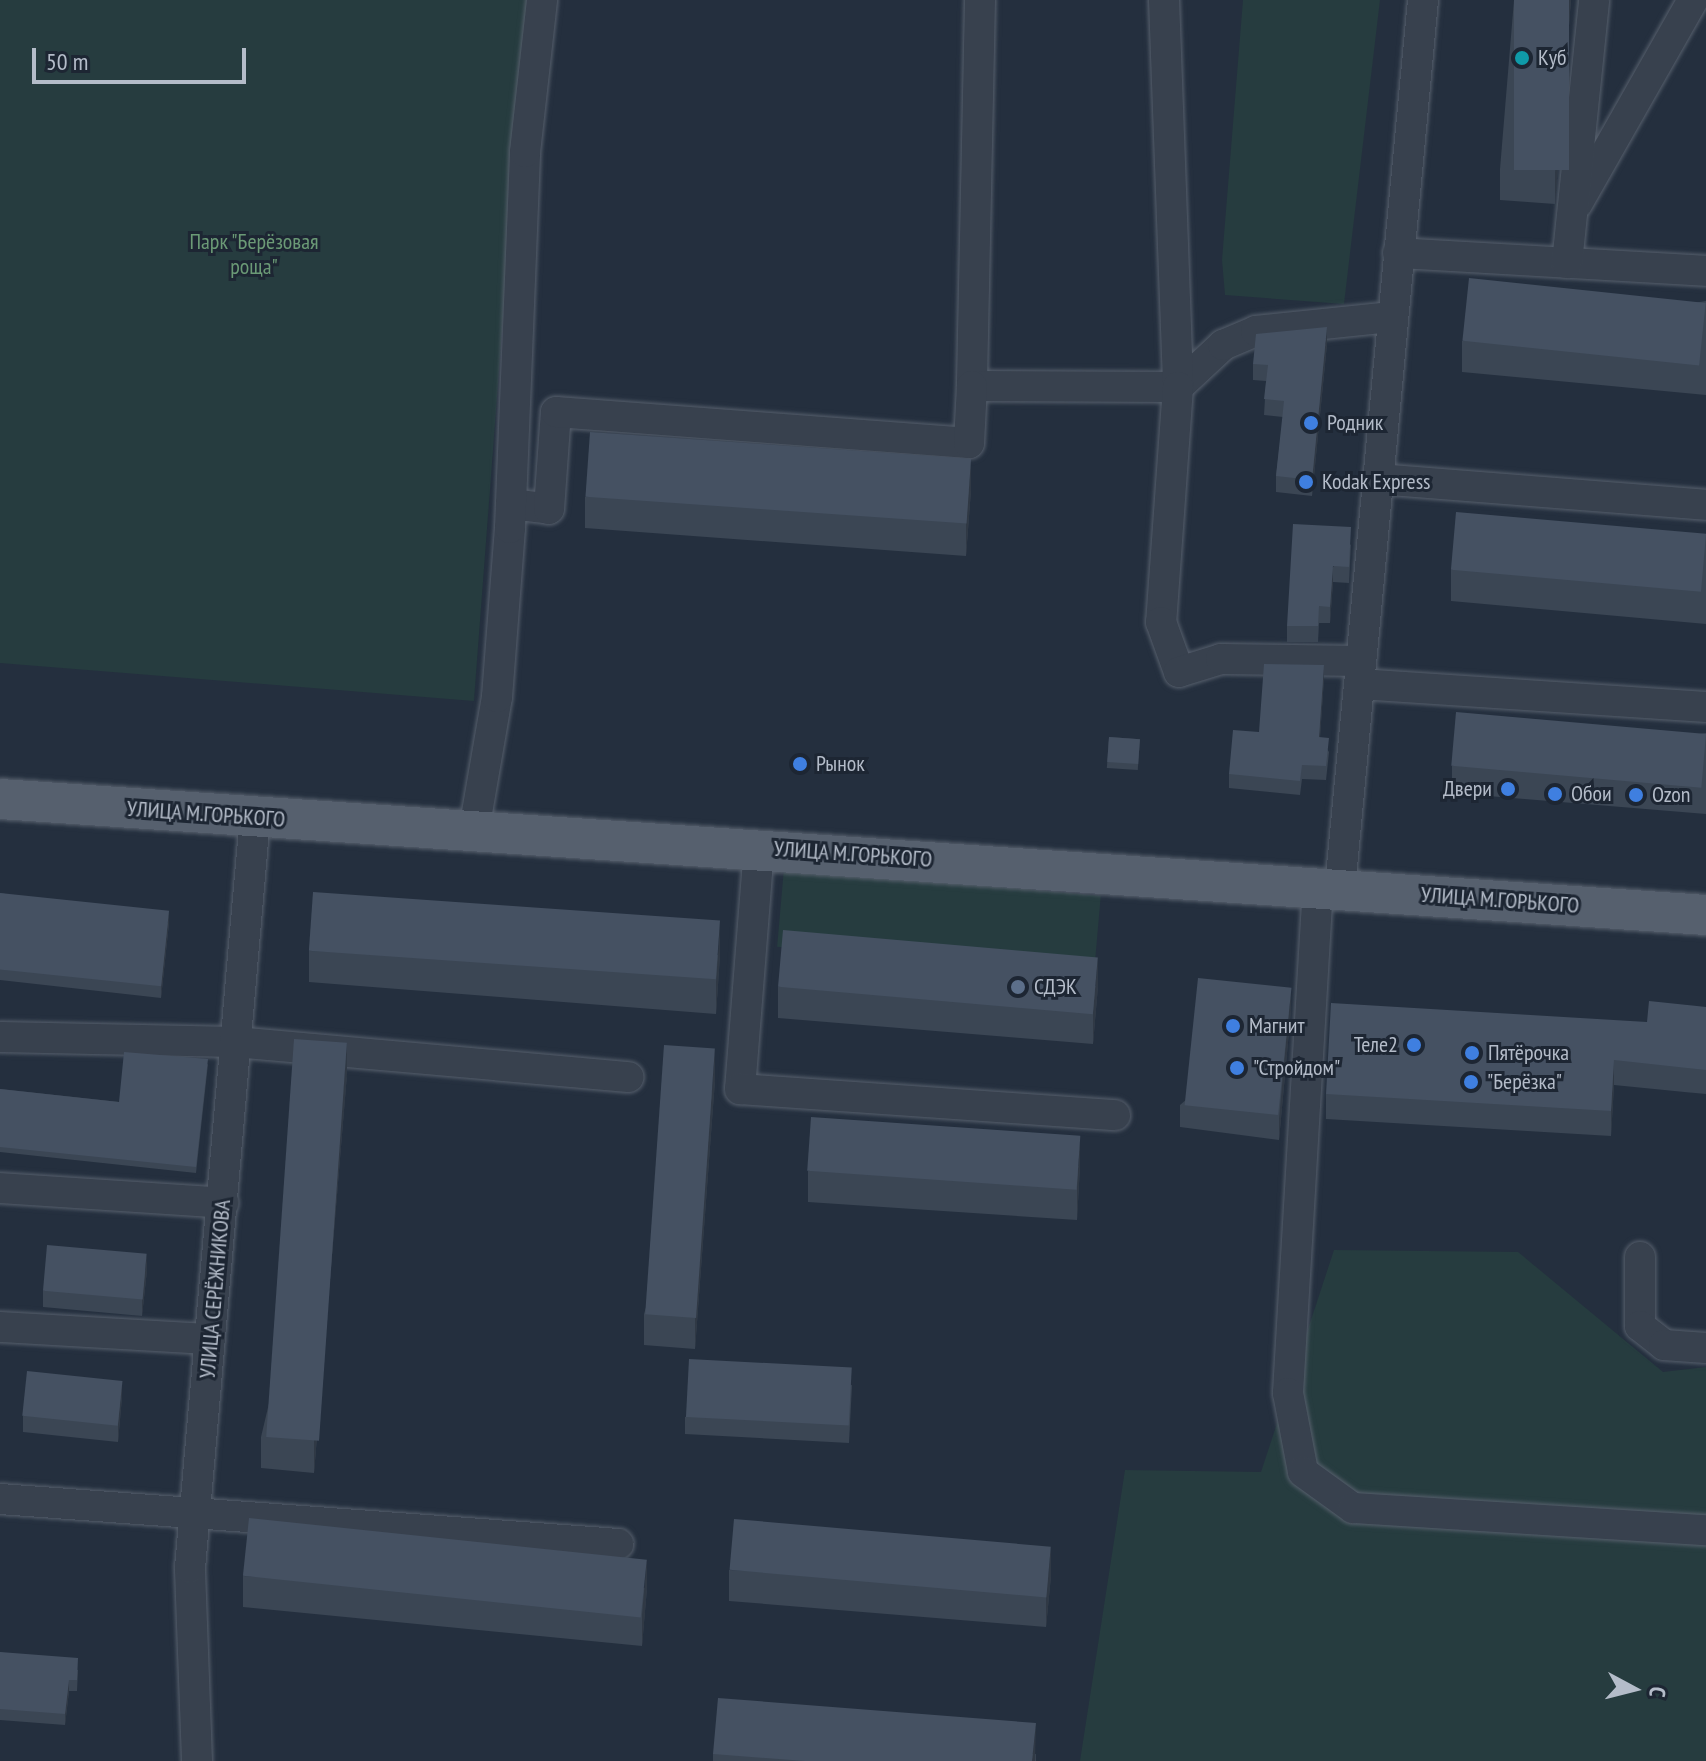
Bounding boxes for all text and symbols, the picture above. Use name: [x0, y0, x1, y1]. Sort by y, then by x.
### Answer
scale bar: [36, 32, 250, 82]
place label: Куб: [1538, 45, 1566, 71]
text: 50 m: [46, 46, 88, 77]
marker: Куб: [1513, 49, 1531, 67]
park label: Парк "Берёзовая роща": [189, 228, 319, 280]
place label: Родник: [1327, 410, 1383, 436]
marker: Родник: [1302, 414, 1320, 432]
place label: Kodak Express: [1322, 469, 1431, 495]
marker: Kodak Express: [1297, 473, 1315, 491]
place label: Рынок: [816, 751, 865, 777]
marker: Рынок: [791, 755, 809, 773]
place label: Двери: [1443, 776, 1492, 802]
marker: Двери: [1499, 780, 1517, 798]
place label: Обои: [1571, 781, 1612, 807]
place label: Ozon: [1652, 782, 1691, 808]
marker: Обои: [1546, 785, 1564, 803]
marker: Ozon: [1627, 786, 1645, 804]
street label: УЛИЦА М.ГОРЬКОГО: [126, 795, 286, 833]
street label: УЛИЦА М.ГОРЬКОГО: [773, 835, 933, 873]
street label: УЛИЦА М.ГОРЬКОГО: [1420, 881, 1580, 919]
place label: СДЭК: [1034, 974, 1077, 1000]
marker: СДЭК: [1009, 978, 1027, 996]
place label: Магнит: [1249, 1013, 1305, 1039]
marker: Магнит: [1224, 1017, 1242, 1035]
place label: Теле2: [1354, 1032, 1398, 1058]
marker: Теле2: [1405, 1036, 1423, 1054]
place label: Пятёрочка: [1488, 1040, 1569, 1066]
marker: Пятёрочка: [1463, 1044, 1481, 1062]
place label: "Стройдом": [1253, 1055, 1340, 1081]
marker: "Стройдом": [1228, 1059, 1246, 1077]
place label: "Берёзка": [1487, 1069, 1562, 1095]
marker: "Берёзка": [1462, 1073, 1480, 1091]
street label: УЛИЦА СЕРЁЖНИКОВА: [194, 1198, 236, 1380]
north arrow: [1594, 1649, 1674, 1729]
text: С: [1643, 1685, 1672, 1699]

